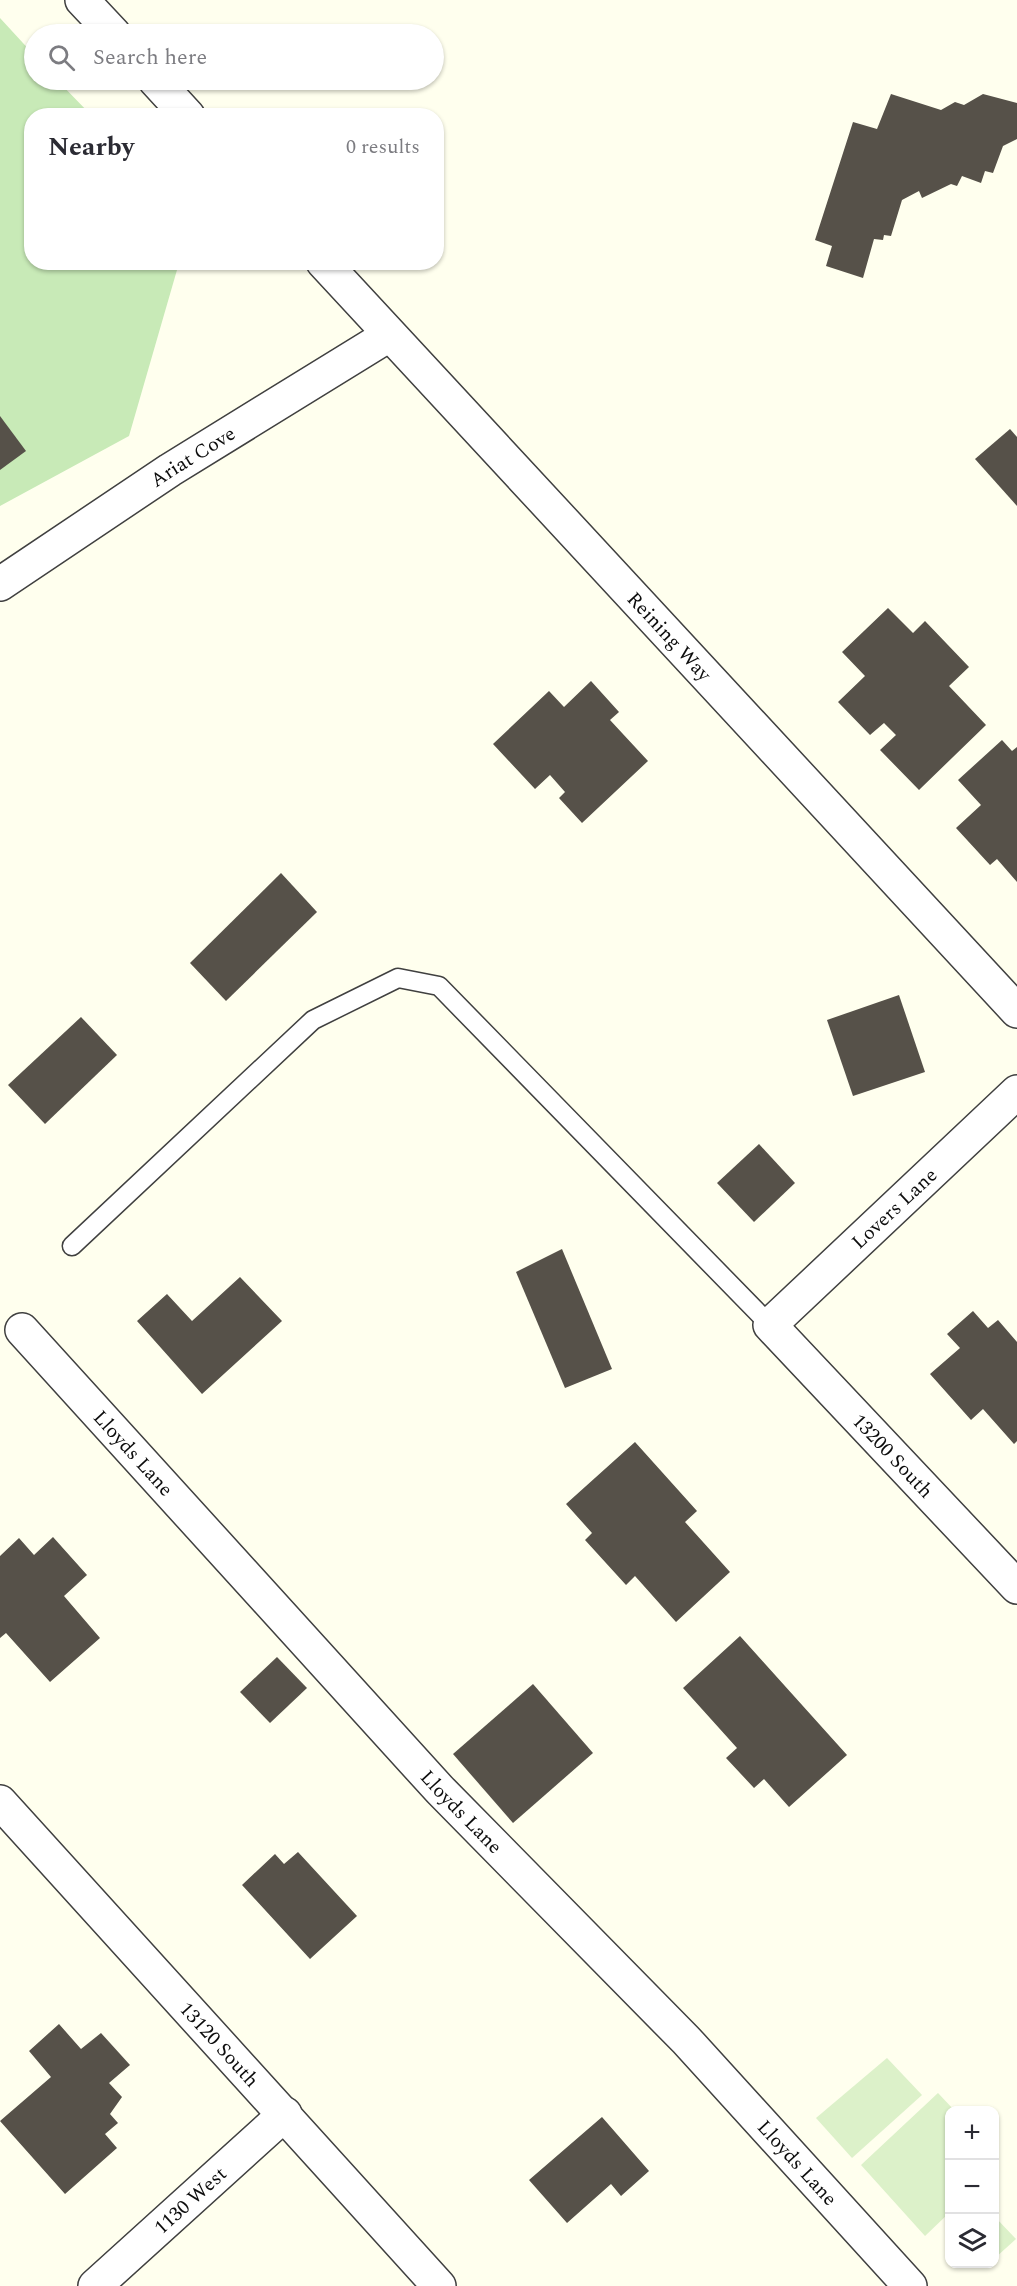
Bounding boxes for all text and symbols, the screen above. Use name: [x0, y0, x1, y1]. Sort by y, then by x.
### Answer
search box: [24, 24, 444, 90]
icon: search: [45, 41, 78, 74]
text: Search here: [93, 41, 207, 74]
text: Nearby: [48, 127, 134, 167]
text: 0 results: [346, 132, 420, 162]
street label: Ariat Cove: [144, 419, 242, 495]
street label: Reining Way: [619, 585, 719, 689]
street label: Lovers Lane: [845, 1161, 944, 1257]
street label: Lloyds Lane: [86, 1404, 180, 1503]
street label: 13200 South: [845, 1407, 940, 1505]
street label: Lloyds Lane: [412, 1763, 509, 1861]
street label: 13120 South: [172, 1995, 266, 2095]
map controls: [945, 2106, 999, 2268]
button: +: [945, 2106, 999, 2160]
street label: Lloyds Lane: [750, 2113, 844, 2213]
street label: 1130 West: [147, 2160, 234, 2242]
button: −: [945, 2160, 999, 2214]
button: layers: [945, 2214, 999, 2268]

